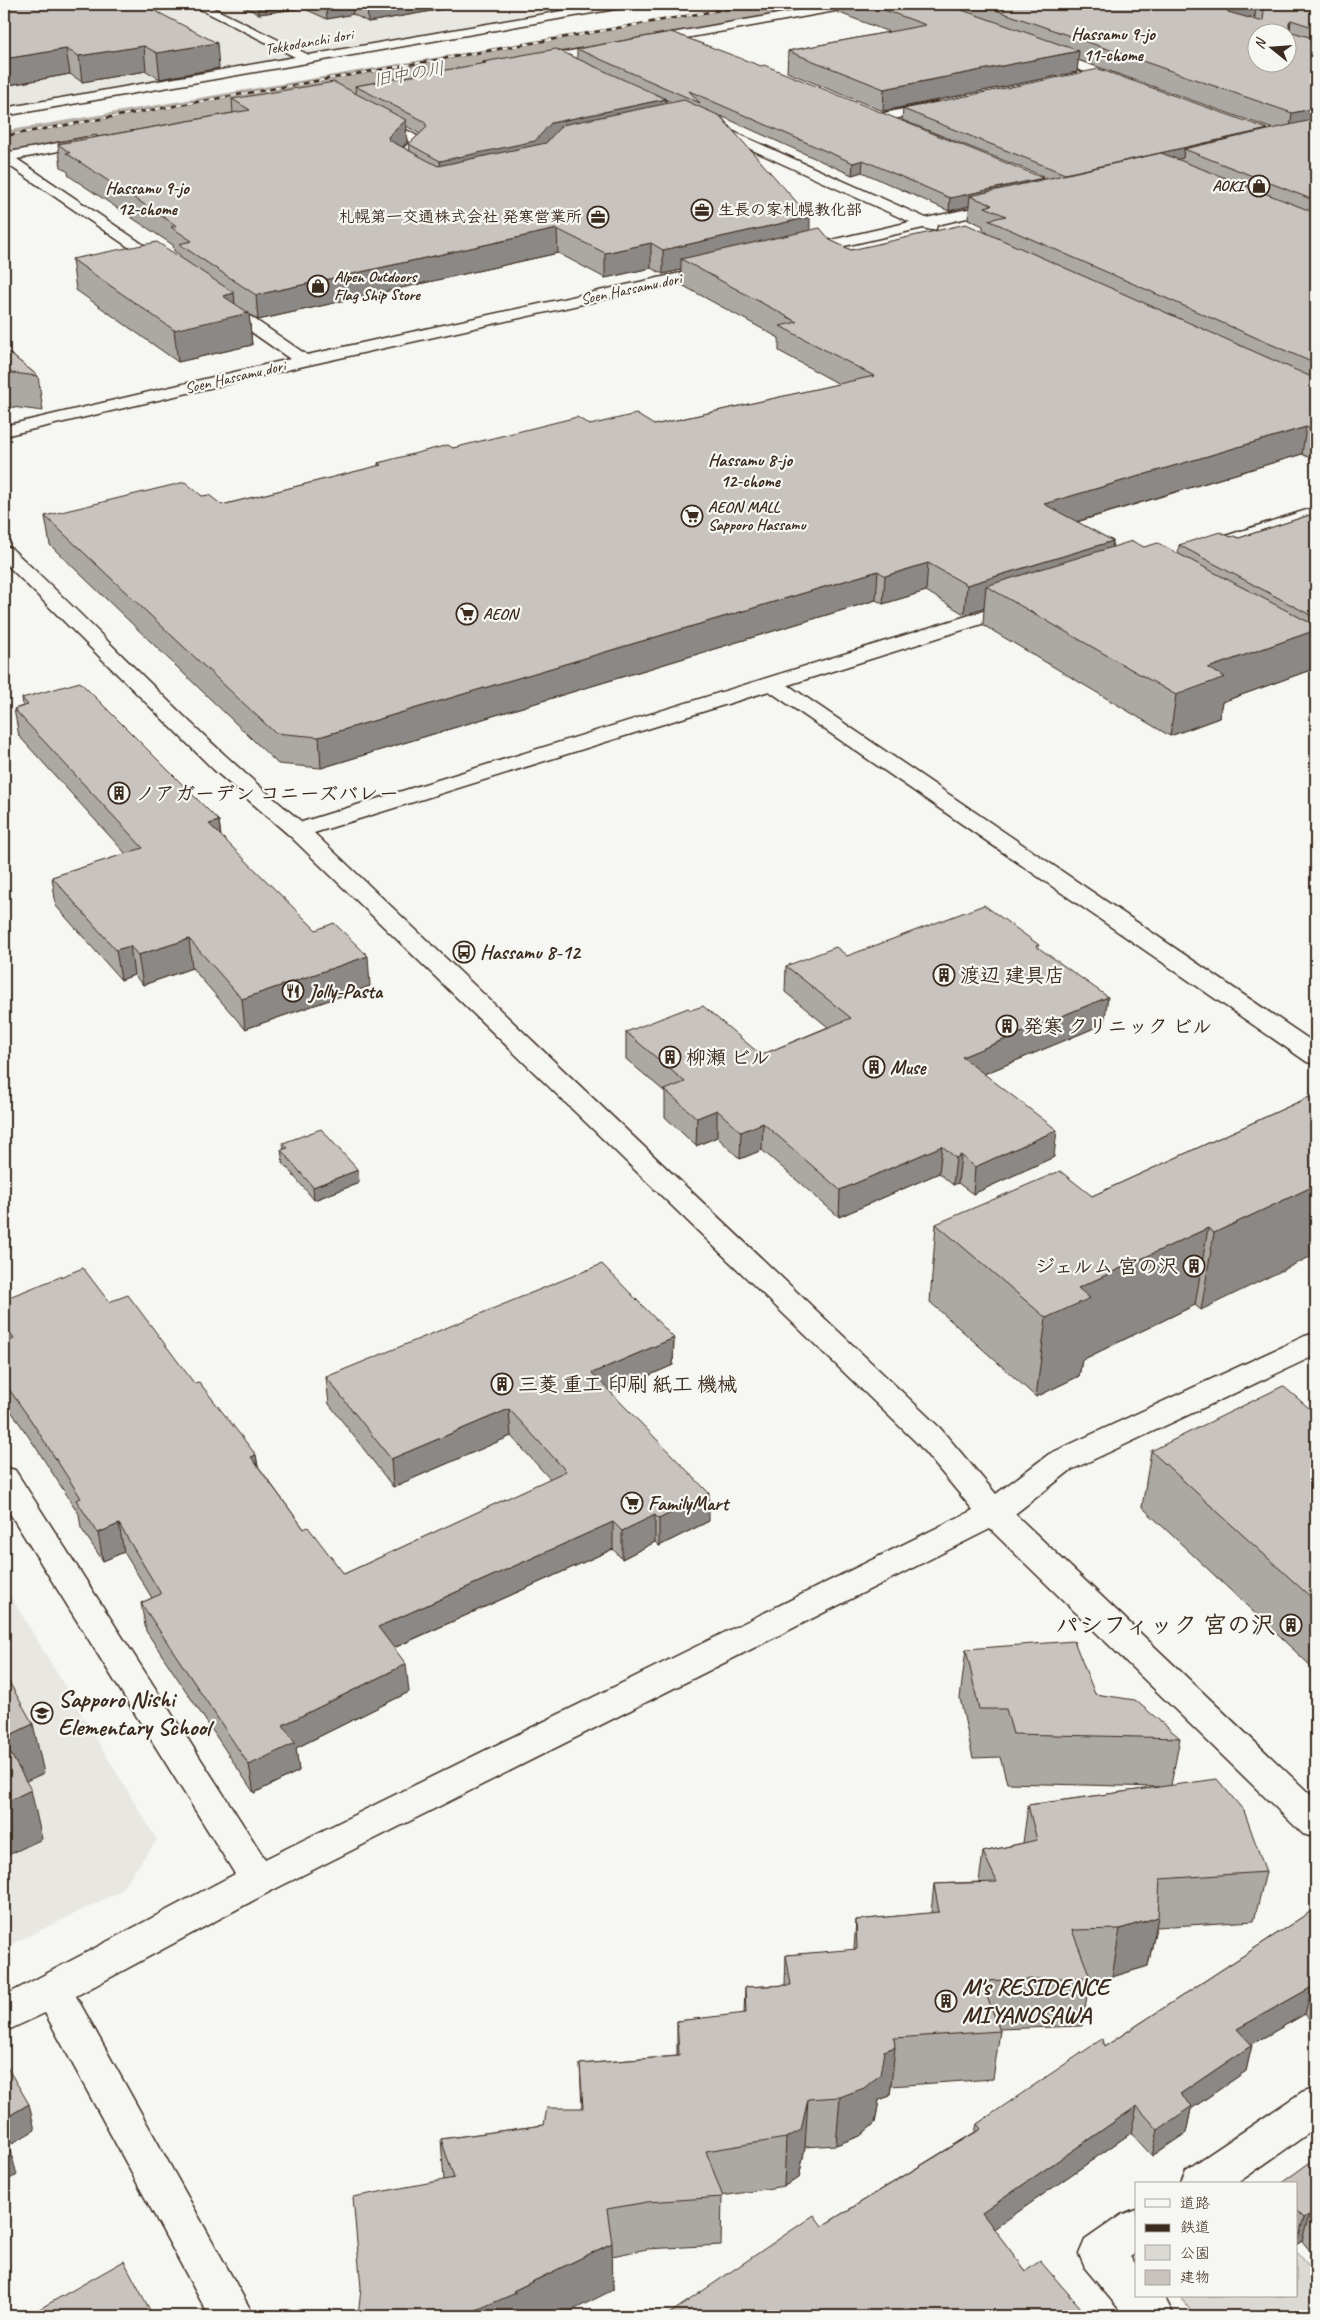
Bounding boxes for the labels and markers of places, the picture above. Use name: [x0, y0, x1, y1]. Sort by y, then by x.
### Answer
shop icon: AOKI: [1247, 174, 1271, 198]
place label: AOKI: [1212, 176, 1246, 196]
office icon: 生長の家札幌教化部: [690, 198, 714, 222]
place label: 生長の家札幌教化部: [718, 200, 862, 220]
office icon: 札幌第一交通株式会社 発寒営業所: [586, 205, 610, 229]
place label: 札幌第一交通株式会社 発寒営業所: [338, 207, 582, 227]
place label: Alpen Outdoors Flag Ship Store: [334, 267, 421, 305]
shop icon: Alpen Outdoors Flag Ship Store: [306, 274, 330, 298]
place label: AEON MALL Sapporo Hassamu: [708, 497, 807, 535]
supermarket icon: AEON MALL Sapporo Hassamu: [680, 504, 704, 528]
supermarket icon: AEON: [455, 602, 479, 626]
place label: AEON: [483, 604, 521, 624]
building icon: ノアガーデン コニーズバレー: [107, 781, 131, 805]
place label: ノアガーデン コニーズバレー: [135, 781, 399, 806]
bus stop icon: Hassamu 8-12: [452, 940, 476, 964]
place label: Hassamu 8-12: [480, 940, 582, 965]
building icon: 渡辺 建具店: [932, 963, 956, 987]
place label: 渡辺 建具店: [960, 963, 1065, 988]
restaurant icon: Jolly-Pasta: [281, 979, 305, 1003]
place label: Jolly-Pasta: [307, 979, 384, 1004]
building icon: 発寒 クリニック ビル: [995, 1014, 1019, 1038]
place label: 発寒 クリニック ビル: [1023, 1014, 1212, 1039]
building icon: 柳瀬 ビル: [658, 1045, 682, 1069]
place label: 柳瀬 ビル: [686, 1045, 770, 1070]
building icon: Muse: [862, 1055, 886, 1079]
place label: Muse: [890, 1055, 927, 1080]
place label: ジェルム 宮の沢: [1035, 1254, 1178, 1279]
building icon: ジェルム 宮の沢: [1182, 1254, 1206, 1278]
building icon: 三菱 重工 印刷 紙工 機械: [490, 1372, 514, 1396]
place label: 三菱 重工 印刷 紙工 機械: [518, 1372, 737, 1397]
supermarket icon: FamilyMart: [620, 1491, 644, 1515]
place label: FamilyMart: [648, 1491, 730, 1516]
place label: パシフィック 宮の沢: [1055, 1610, 1275, 1640]
building icon: パシフィック 宮の沢: [1279, 1613, 1303, 1637]
place label: Sapporo Nishi Elementary School: [58, 1684, 215, 1742]
school or university icon: Sapporo Nishi Elementary School: [30, 1701, 54, 1725]
place label: M's RESIDENCE MIYANOSAWA: [962, 1972, 1112, 2030]
building icon: M's RESIDENCE MIYANOSAWA: [934, 1989, 958, 2013]

